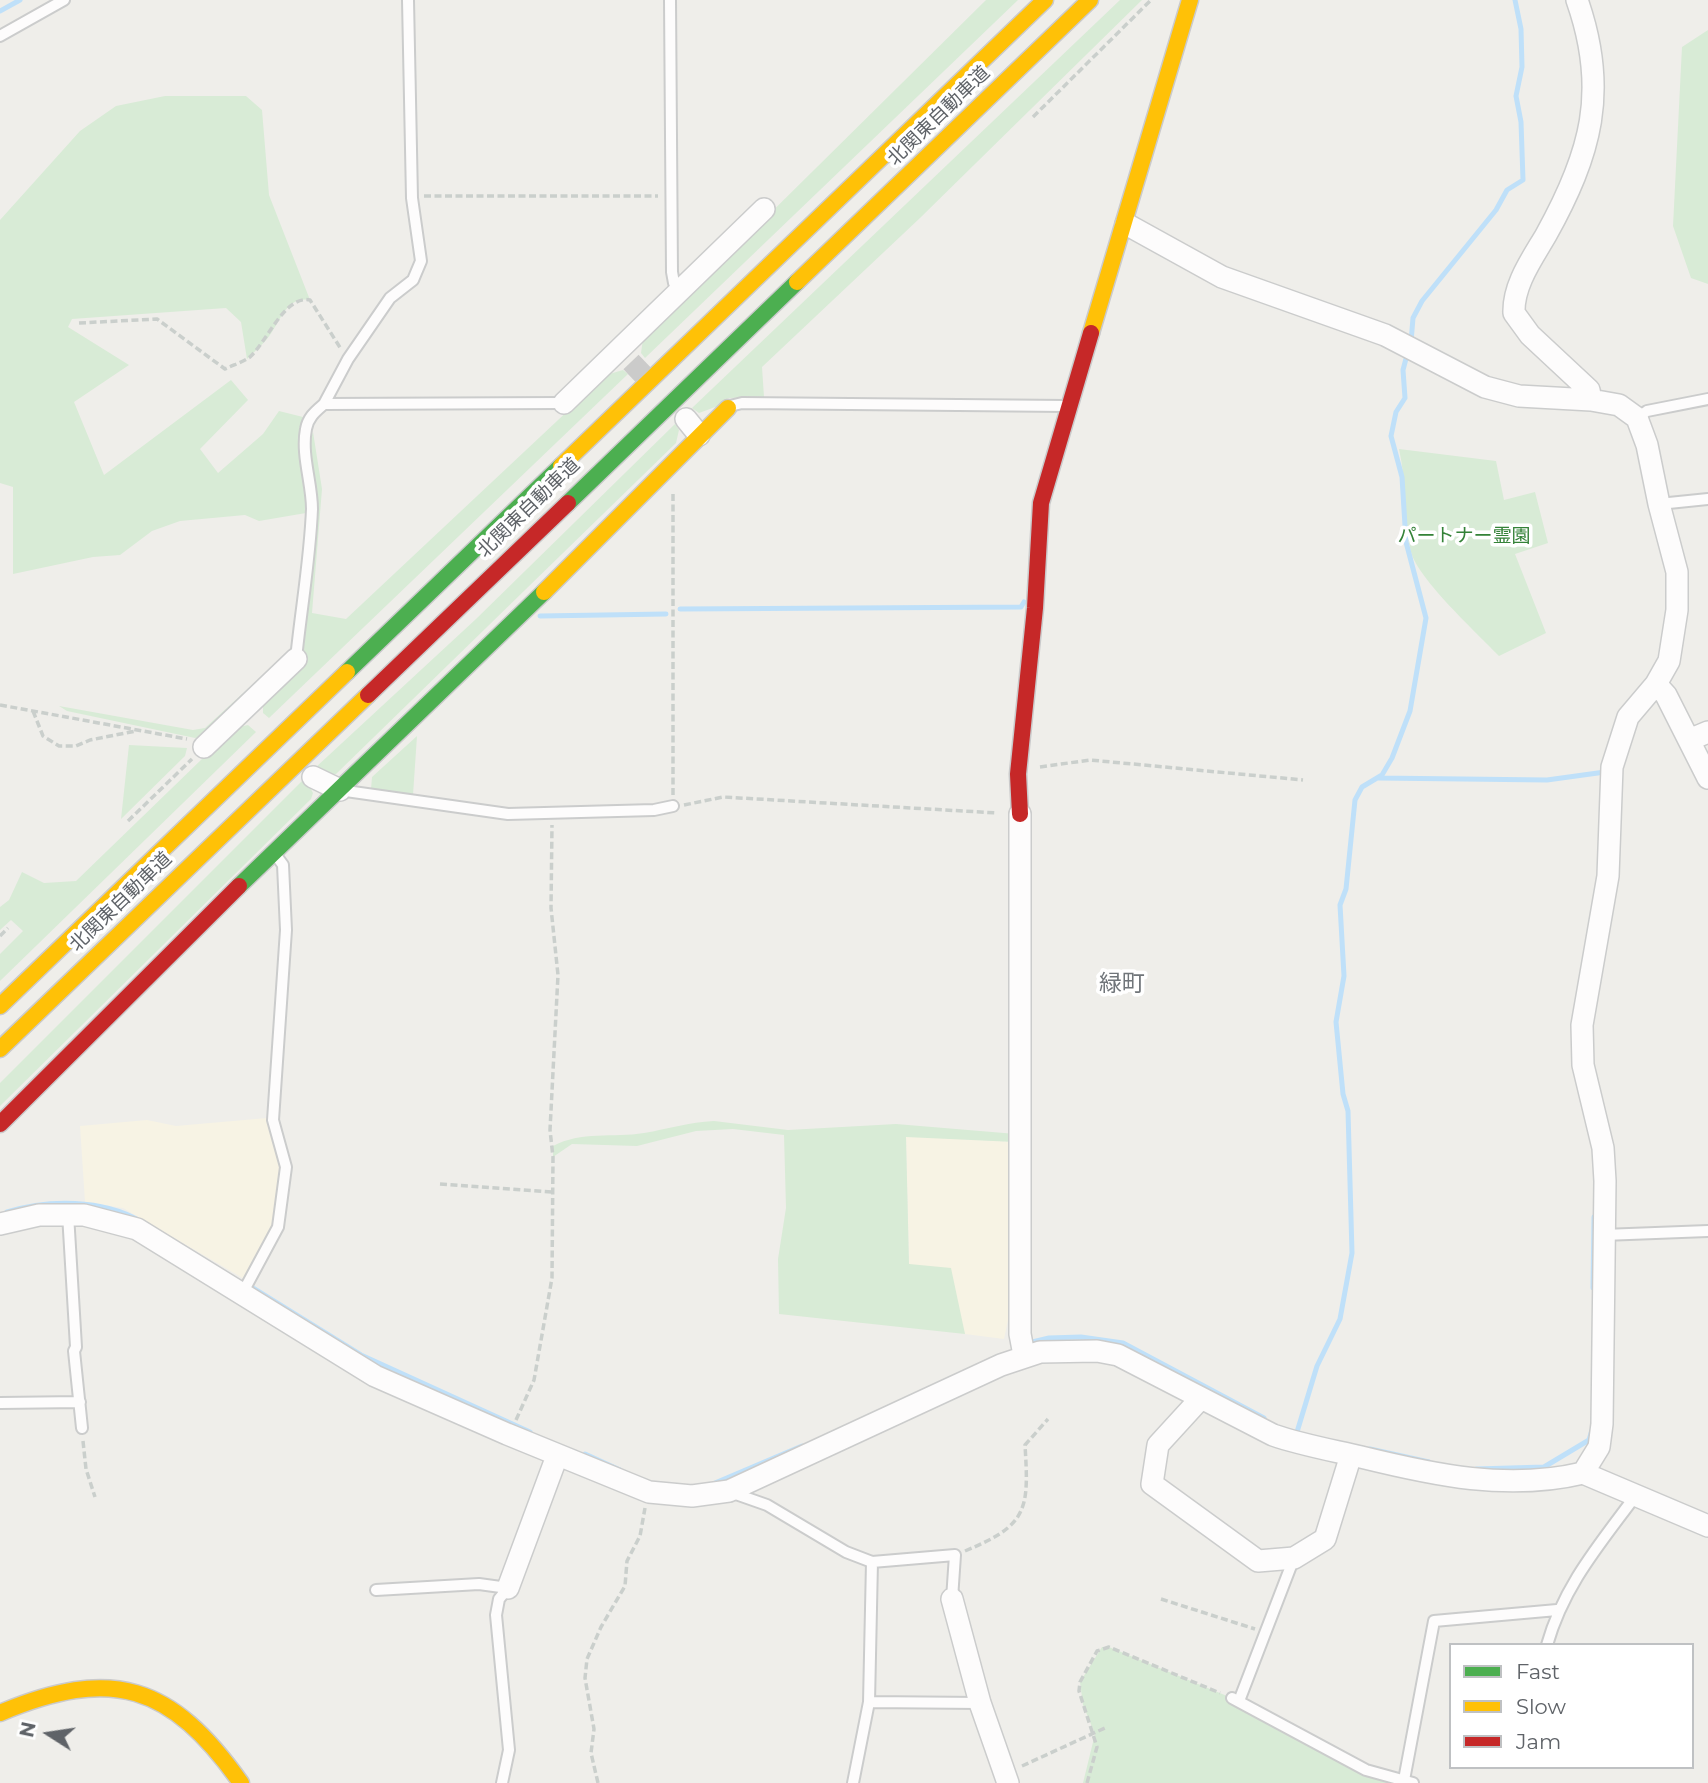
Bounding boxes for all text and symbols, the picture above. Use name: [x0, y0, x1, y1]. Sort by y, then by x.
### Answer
street label: 北関東自動車道: [883, 62, 995, 170]
street label: 北関東自動車道: [473, 454, 585, 562]
park label: パートナー霊園: [1398, 525, 1530, 547]
street label: 北関東自動車道: [65, 848, 177, 956]
district label: 緑町: [1099, 970, 1145, 998]
legend: [1449, 1643, 1694, 1769]
text: Fast: [1516, 1659, 1560, 1684]
text: Slow: [1516, 1694, 1566, 1719]
north arrow: [14, 1699, 84, 1769]
text: N: [15, 1720, 41, 1739]
text: Jam: [1516, 1729, 1561, 1754]

